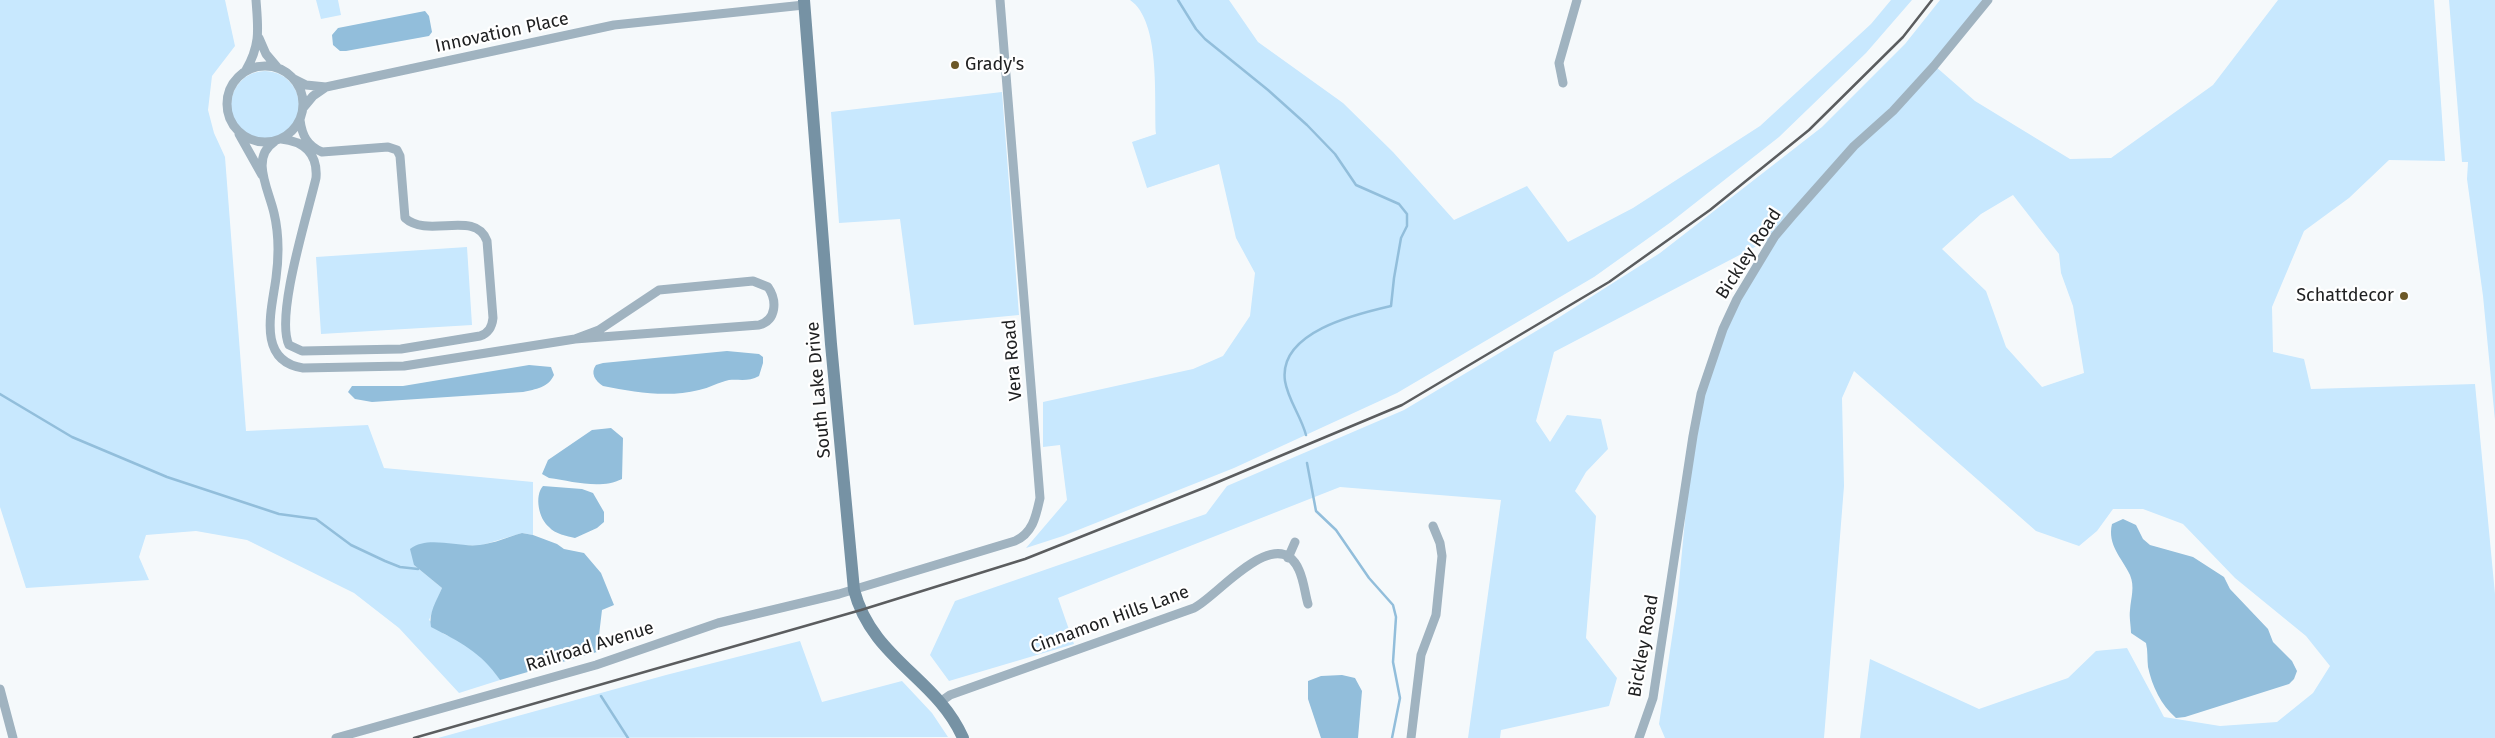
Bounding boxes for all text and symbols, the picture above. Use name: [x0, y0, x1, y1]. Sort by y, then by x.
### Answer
street label: Innovation Place: [433, 8, 571, 58]
place label: Grady's: [965, 54, 1024, 76]
marker: Grady's: [949, 59, 961, 71]
street label: Bickley Road: [1712, 205, 1786, 303]
place label: Schattdecor: [2296, 285, 2394, 307]
marker: Schattdecor: [2398, 290, 2410, 302]
street label: Vera Road: [999, 318, 1027, 402]
street label: South Lake Drive: [802, 321, 836, 459]
street label: Cinnamon Hills Lane: [1028, 581, 1192, 659]
street label: Bickley Road: [1624, 593, 1664, 699]
street label: Railroad Avenue: [523, 617, 657, 677]

